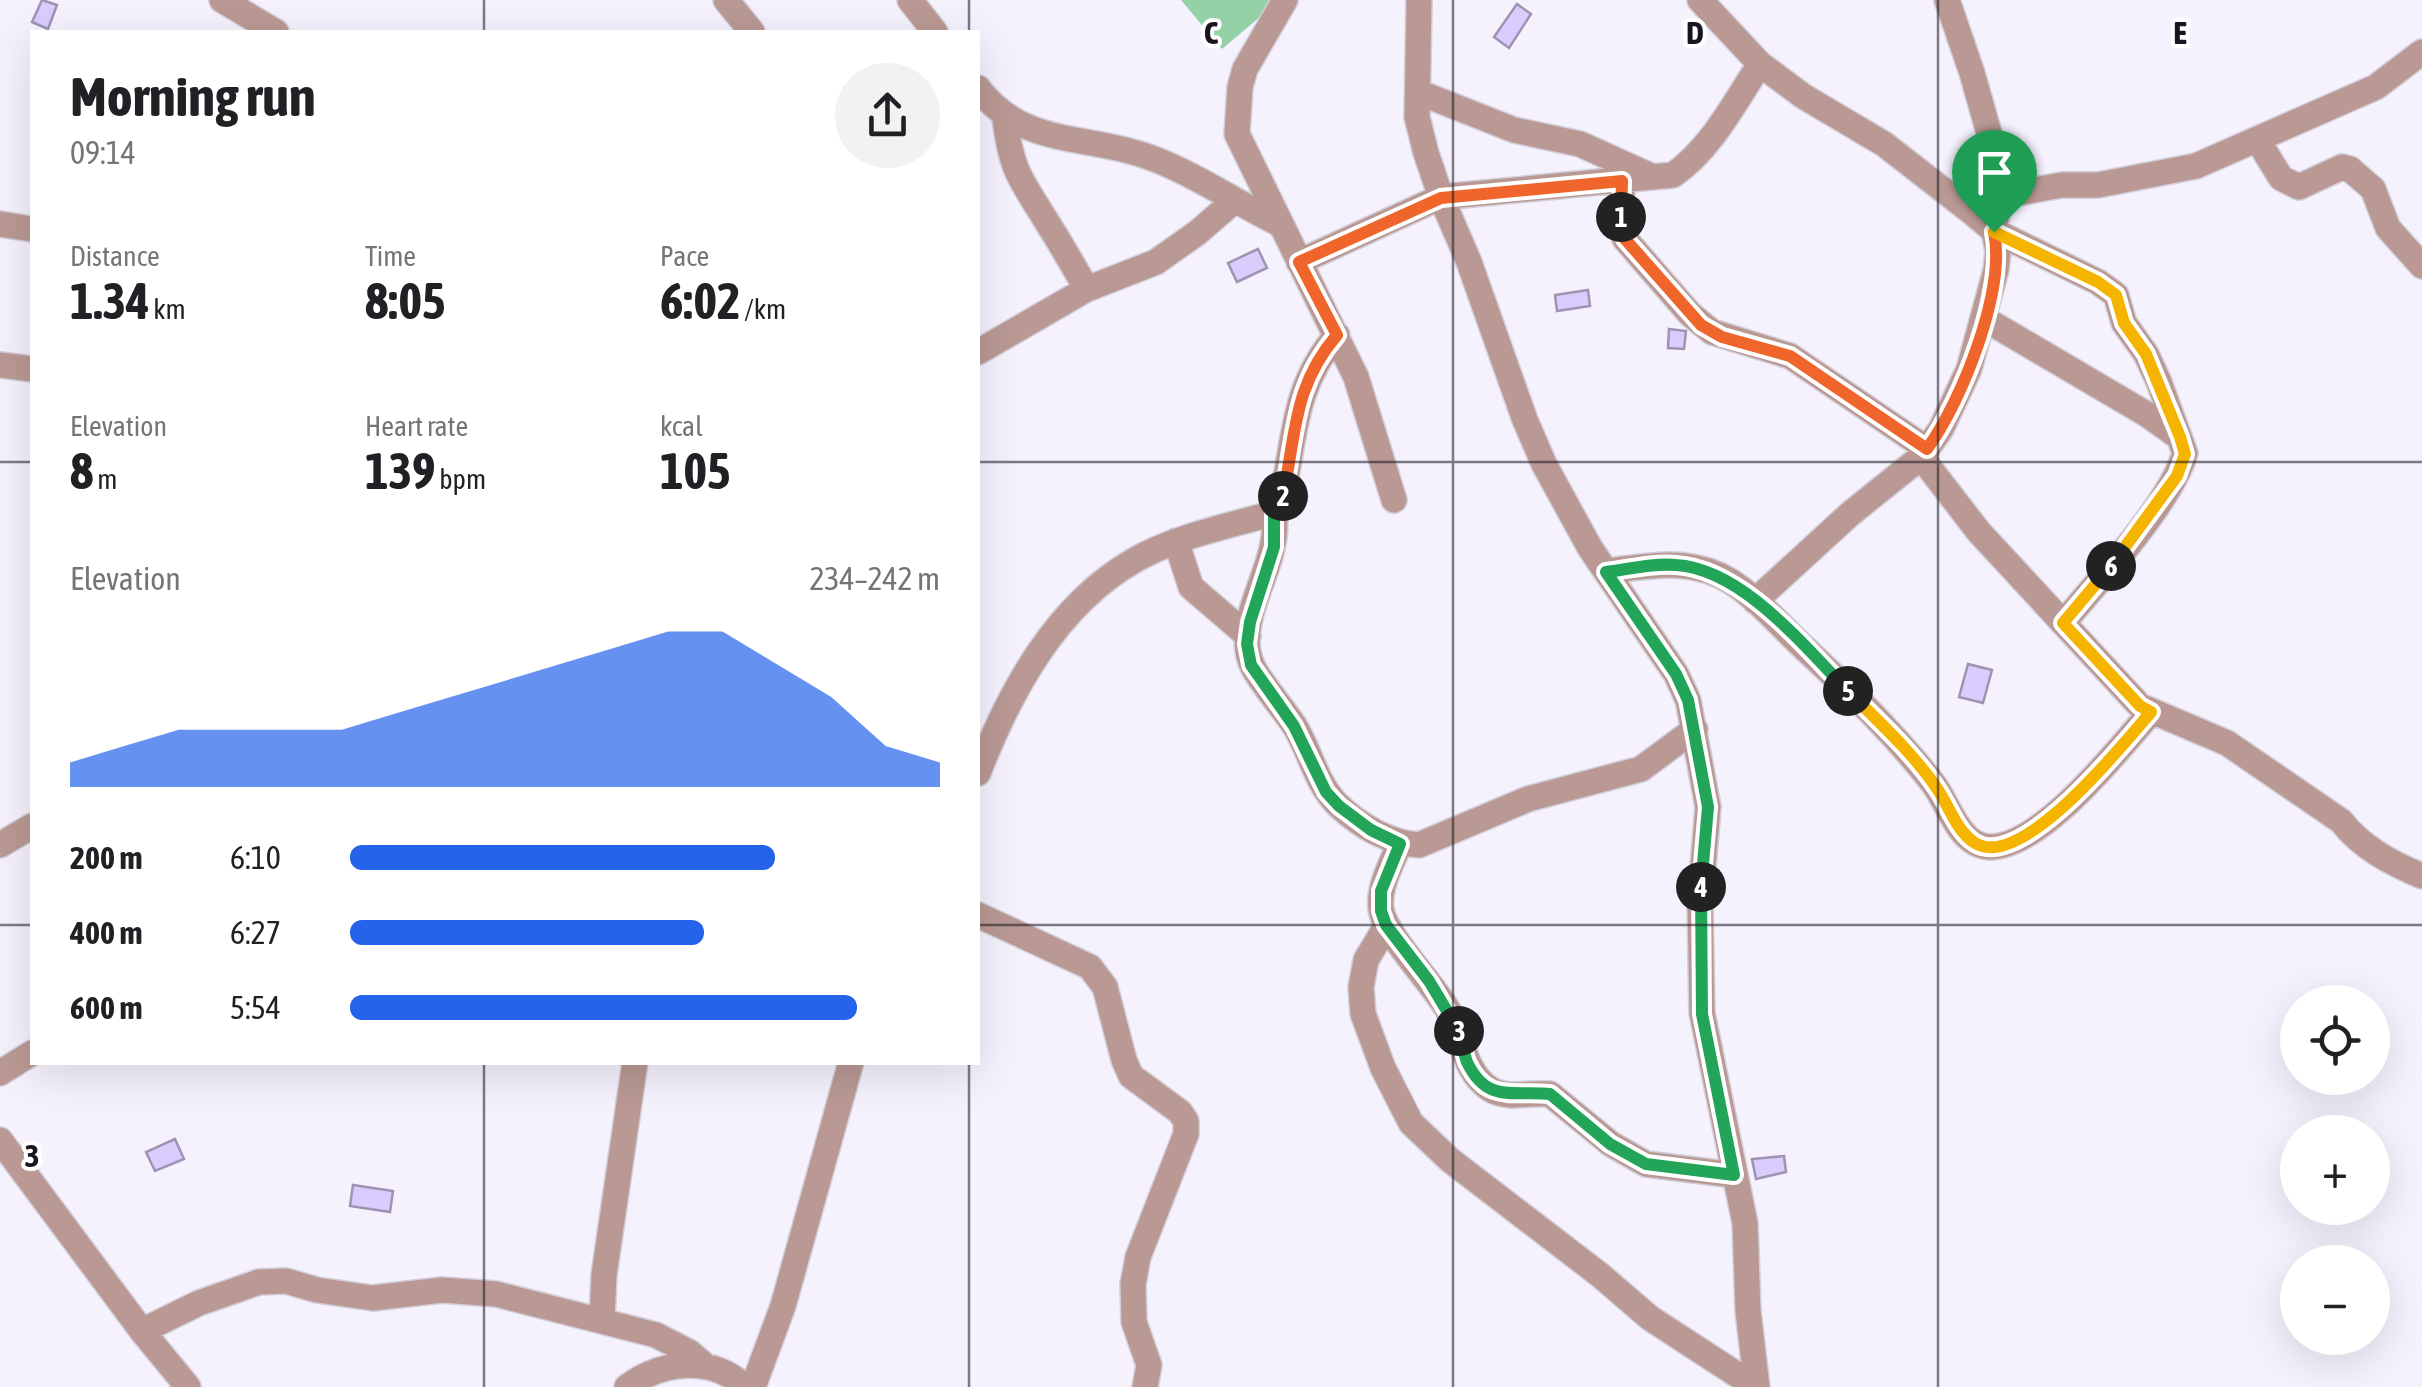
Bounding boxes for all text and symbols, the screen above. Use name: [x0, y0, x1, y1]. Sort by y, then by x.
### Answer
text: C: [1204, 14, 1219, 51]
text: D: [1686, 14, 1704, 51]
text: E: [2173, 14, 2187, 51]
button: share: [835, 63, 940, 168]
text: Morning run: [70, 65, 316, 128]
pin: [1952, 130, 2037, 233]
text: 09:14: [70, 134, 136, 171]
icon: arrive: [1967, 145, 2022, 200]
pin: 1: [1596, 192, 1646, 242]
text: 1: [1614, 201, 1628, 233]
text: Distance: [70, 240, 160, 272]
text: Time: [365, 240, 416, 272]
text: Pace: [660, 240, 709, 272]
text: 1.34: [70, 272, 149, 330]
text: 8:05: [365, 272, 445, 330]
text: 6:02: [660, 272, 740, 330]
text: km: [149, 293, 186, 325]
text: /km: [740, 293, 786, 325]
text: Elevation: [70, 410, 167, 442]
text: Heart rate: [365, 410, 468, 442]
text: kcal: [660, 410, 703, 442]
text: 8: [70, 442, 94, 500]
text: 139: [365, 442, 436, 500]
text: 105: [660, 442, 731, 500]
text: m: [94, 463, 118, 495]
text: bpm: [436, 463, 486, 495]
pin: 2: [1258, 471, 1308, 521]
text: 2: [1276, 480, 1290, 512]
pin: 6: [2086, 541, 2136, 591]
text: 6: [2104, 550, 2118, 582]
text: Elevation: [70, 560, 181, 597]
text: 234–242 m: [810, 560, 940, 597]
pin: 5: [1823, 666, 1873, 716]
text: 5: [1841, 675, 1855, 707]
text: 200 m: [70, 839, 143, 876]
text: 6:10: [230, 839, 281, 876]
pin: 4: [1676, 862, 1726, 912]
text: 4: [1694, 871, 1708, 903]
text: 400 m: [70, 914, 143, 951]
text: 6:27: [230, 914, 281, 951]
map controls: [2280, 985, 2390, 1355]
button: locate: [2280, 985, 2390, 1095]
text: 600 m: [70, 989, 143, 1026]
text: 5:54: [230, 989, 281, 1026]
pin: 3: [1434, 1006, 1484, 1056]
text: 3: [1452, 1015, 1466, 1047]
button: +: [2280, 1115, 2390, 1225]
text: 3: [24, 1137, 40, 1174]
button: −: [2280, 1245, 2390, 1355]

